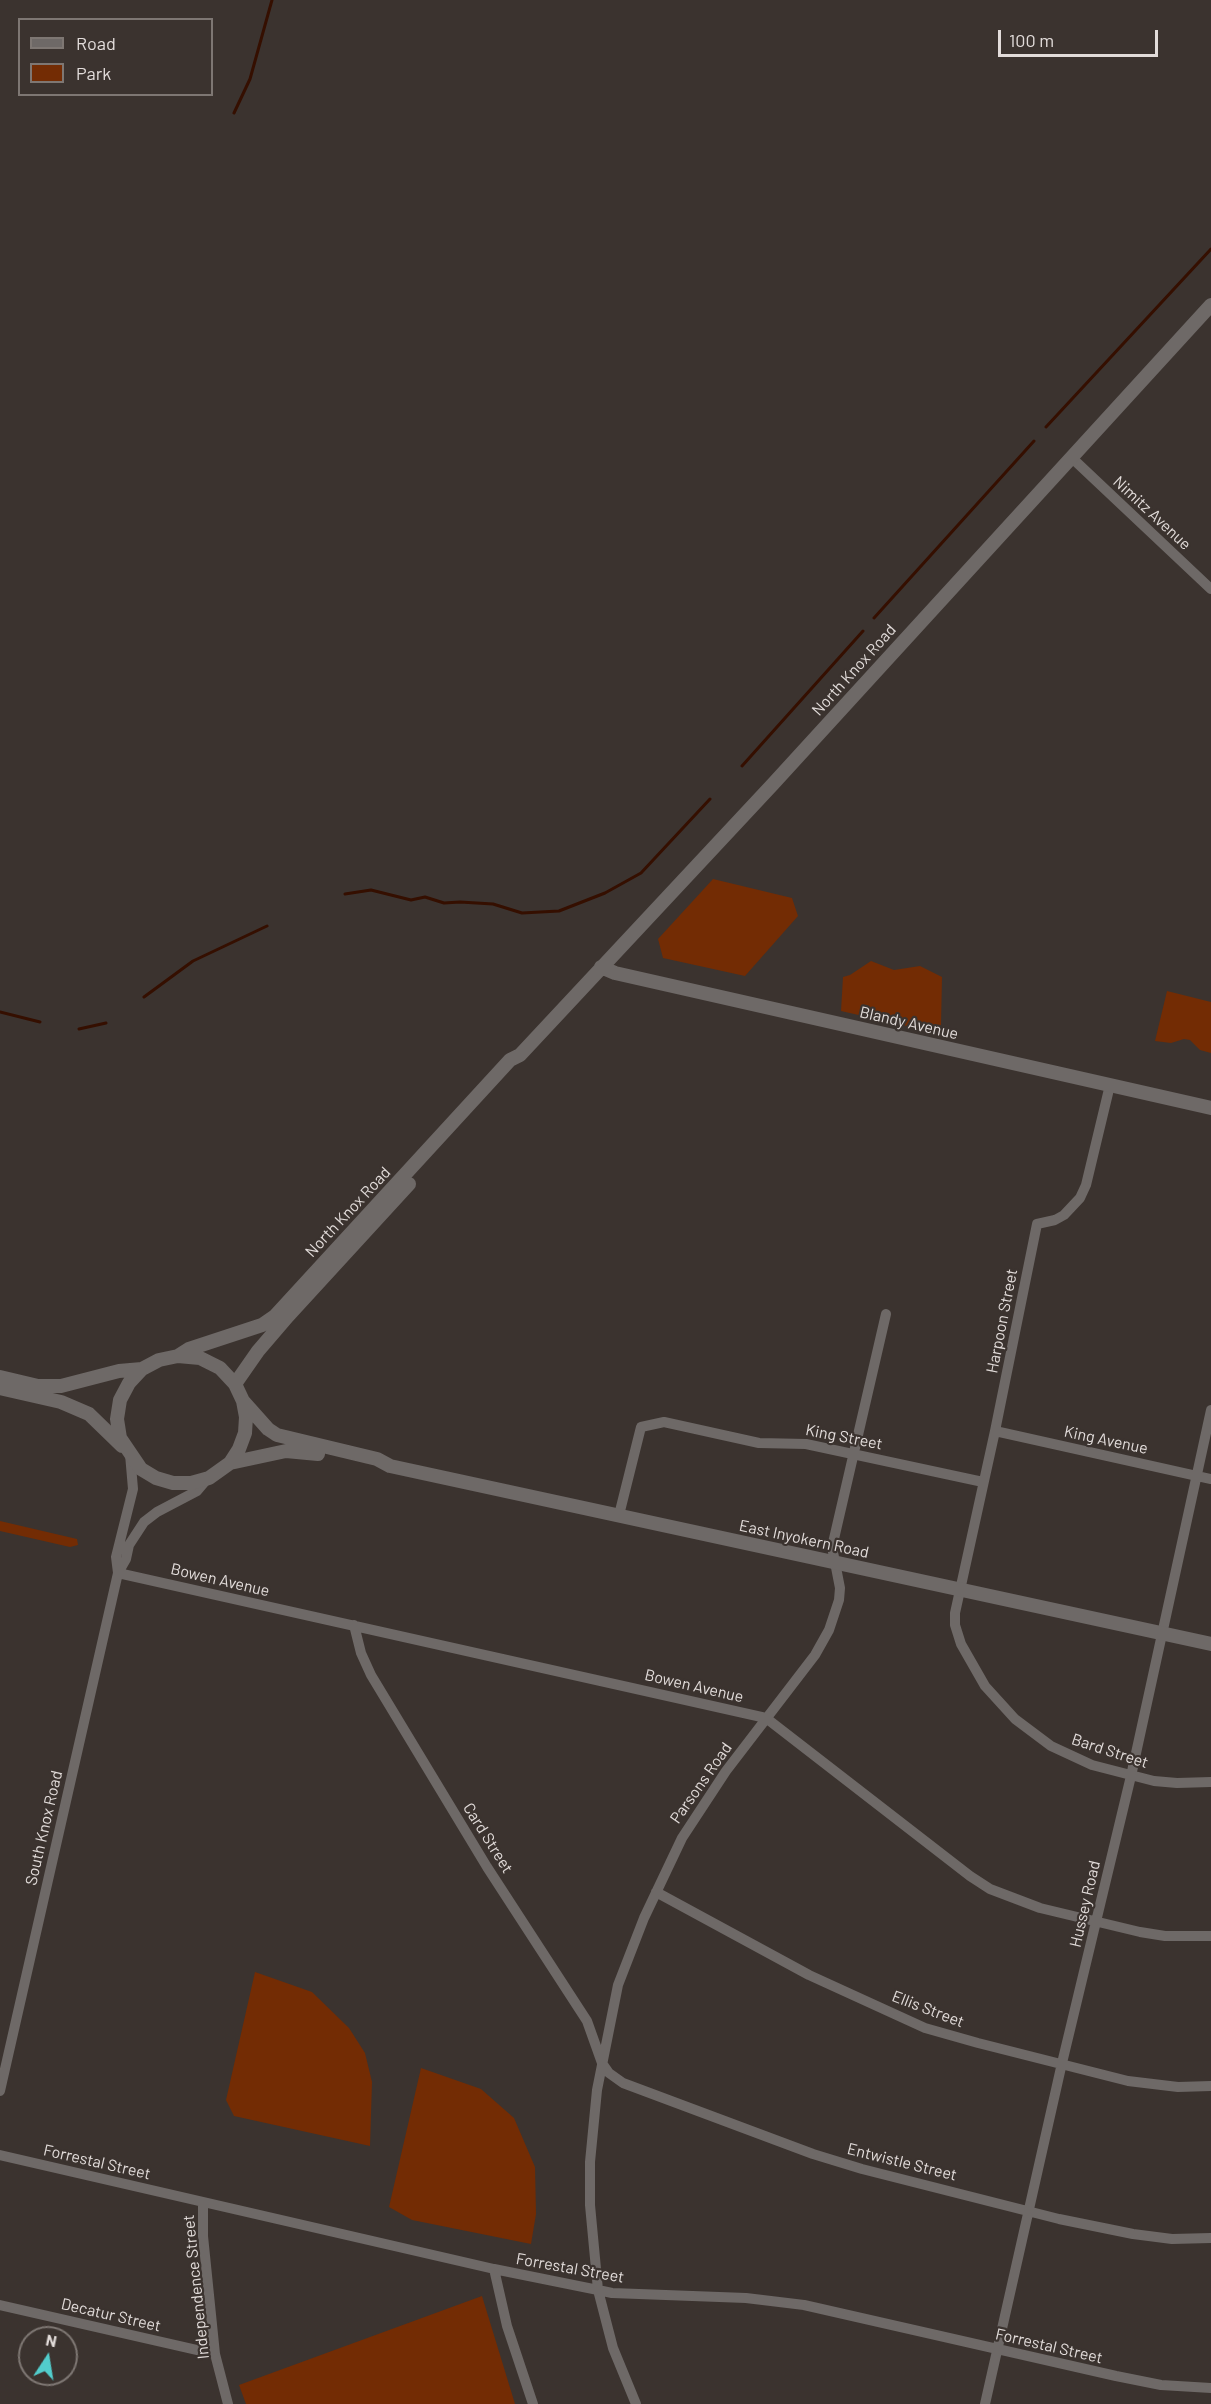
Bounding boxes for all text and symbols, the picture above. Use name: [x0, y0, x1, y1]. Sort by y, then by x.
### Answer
legend: [18, 18, 213, 96]
scale bar: [1001, 18, 1162, 56]
text: 100 m: [1009, 29, 1054, 51]
text: Road: [76, 32, 116, 54]
text: Park: [76, 62, 111, 84]
street label: Nimitz Avenue: [1109, 472, 1195, 554]
street label: North Knox Road: [808, 620, 900, 720]
street label: Blandy Avenue: [858, 1002, 960, 1044]
street label: North Knox Road: [301, 1163, 395, 1261]
street label: Harpoon Street: [982, 1267, 1022, 1375]
street label: King Street: [804, 1420, 884, 1454]
street label: King Avenue: [1062, 1422, 1150, 1458]
street label: East Inyokern Road: [737, 1516, 871, 1562]
street label: Bowen Avenue: [169, 1559, 271, 1601]
street label: Bowen Avenue: [643, 1665, 745, 1707]
street label: Bard Street: [1069, 1730, 1151, 1772]
street label: Parsons Road: [666, 1739, 736, 1827]
street label: South Knox Road: [21, 1769, 67, 1887]
street label: Card Street: [459, 1799, 517, 1877]
street label: Hussey Road: [1066, 1859, 1104, 1949]
street label: Ellis Street: [889, 1986, 967, 2032]
street label: Entwistle Street: [845, 2139, 959, 2185]
street label: Forrestal Street: [42, 2140, 152, 2184]
street label: Independence Street: [179, 2214, 213, 2360]
street label: Forrestal Street: [514, 2249, 626, 2287]
street label: Decatur Street: [59, 2294, 163, 2336]
street label: Forrestal Street: [994, 2324, 1104, 2368]
north arrow: [18, 2326, 78, 2386]
text: N: [44, 2329, 59, 2350]

